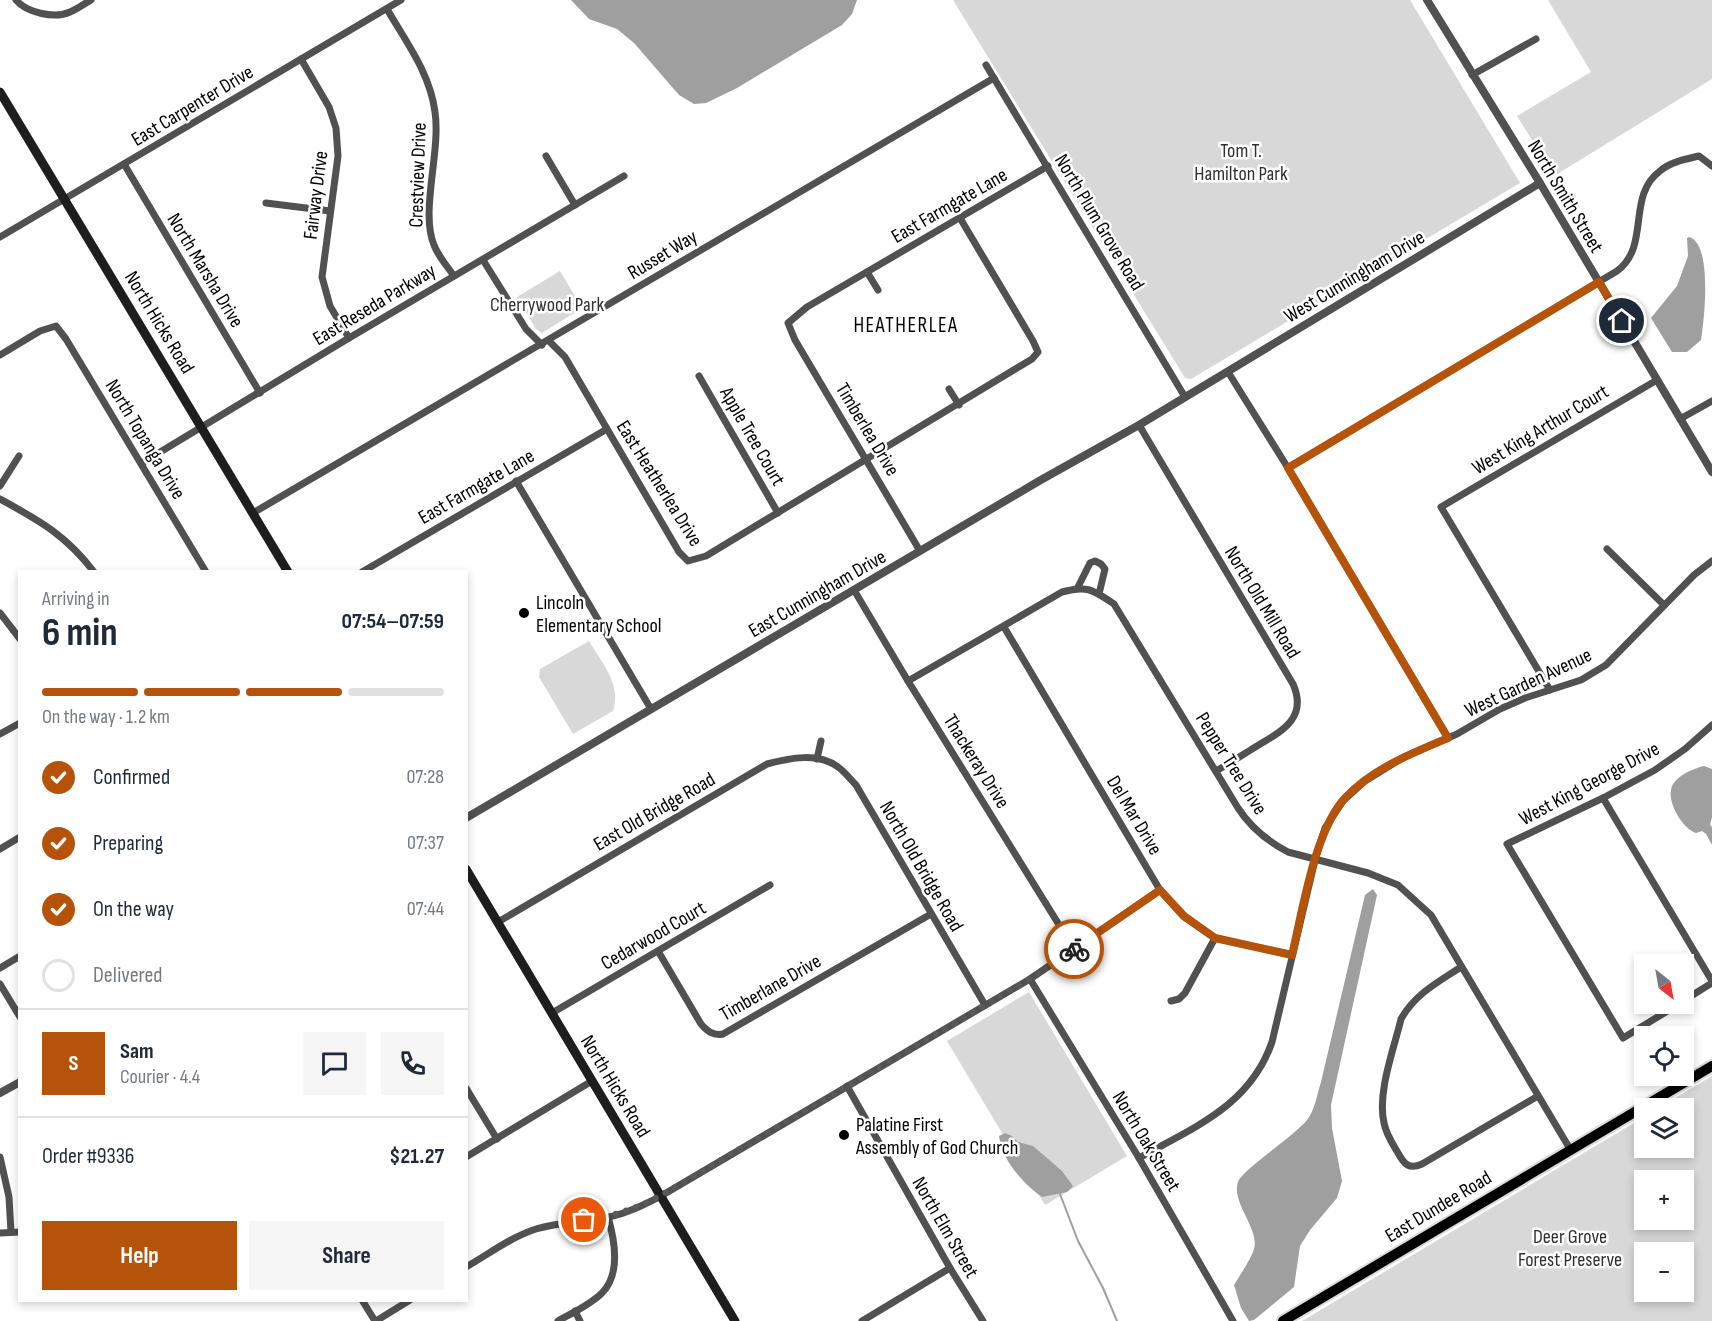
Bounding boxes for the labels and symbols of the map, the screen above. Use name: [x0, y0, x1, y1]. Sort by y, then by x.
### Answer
street label: East Carpenter Drive: [127, 60, 258, 152]
street label: Crestview Drive: [404, 122, 432, 228]
street label: North Smith Street: [1522, 136, 1608, 257]
park label: Tom T. Hamilton Park: [1194, 139, 1288, 186]
street label: Fairway Drive: [299, 149, 333, 241]
street label: North Plum Grove Road: [1049, 150, 1149, 295]
street label: East Farmgate Lane: [887, 163, 1012, 249]
street label: North Marsha Drive: [162, 209, 249, 332]
street label: Russet Way: [623, 225, 702, 285]
street label: West Cunningham Drive: [1280, 225, 1429, 328]
street label: East Reseda Parkway: [309, 259, 441, 351]
street label: North Hicks Road: [119, 267, 199, 378]
park label: Cherrywood Park: [490, 293, 604, 317]
pin: [1596, 295, 1647, 346]
district label: HEATHERLEA: [853, 313, 959, 338]
street label: North Topanga Drive: [100, 375, 190, 504]
street label: Timberlea Drive: [830, 379, 904, 480]
street label: West King Arthur Court: [1468, 380, 1613, 480]
street label: Apple Tree Court: [714, 382, 790, 490]
street label: East Heatherlea Drive: [611, 416, 707, 551]
street label: East Farmgate Lane: [414, 444, 539, 530]
street label: North Old Mill Road: [1219, 542, 1305, 663]
street label: East Cunningham Drive: [745, 545, 890, 643]
place label: Lincoln Elementary School: [536, 591, 662, 638]
marker: Lincoln Elementary School: [517, 606, 531, 620]
street label: West Garden Avenue: [1461, 643, 1596, 723]
street label: Pepper Tree Drive: [1190, 708, 1272, 819]
street label: Thackeray Drive: [938, 710, 1015, 813]
street label: West King George Drive: [1515, 737, 1664, 831]
street label: East Old Bridge Road: [589, 767, 720, 856]
street label: Del Mar Drive: [1101, 772, 1167, 859]
street label: North Old Bridge Road: [874, 797, 968, 936]
street label: Cedarwood Court: [597, 896, 710, 976]
courier: [1044, 919, 1104, 979]
street label: Timberlane Drive: [716, 949, 825, 1026]
north arrow: [1634, 954, 1694, 1014]
street label: North Hicks Road: [575, 1031, 655, 1142]
street label: North Oak Street: [1107, 1087, 1185, 1196]
place label: Palatine First Assembly of God Church: [855, 1113, 1018, 1160]
marker: Palatine First Assembly of God Church: [837, 1128, 851, 1142]
street label: East Dundee Road: [1381, 1166, 1496, 1248]
street label: North Elm Street: [907, 1173, 984, 1282]
pin: [558, 1194, 609, 1245]
park label: Deer Grove Forest Preserve: [1518, 1225, 1622, 1272]

